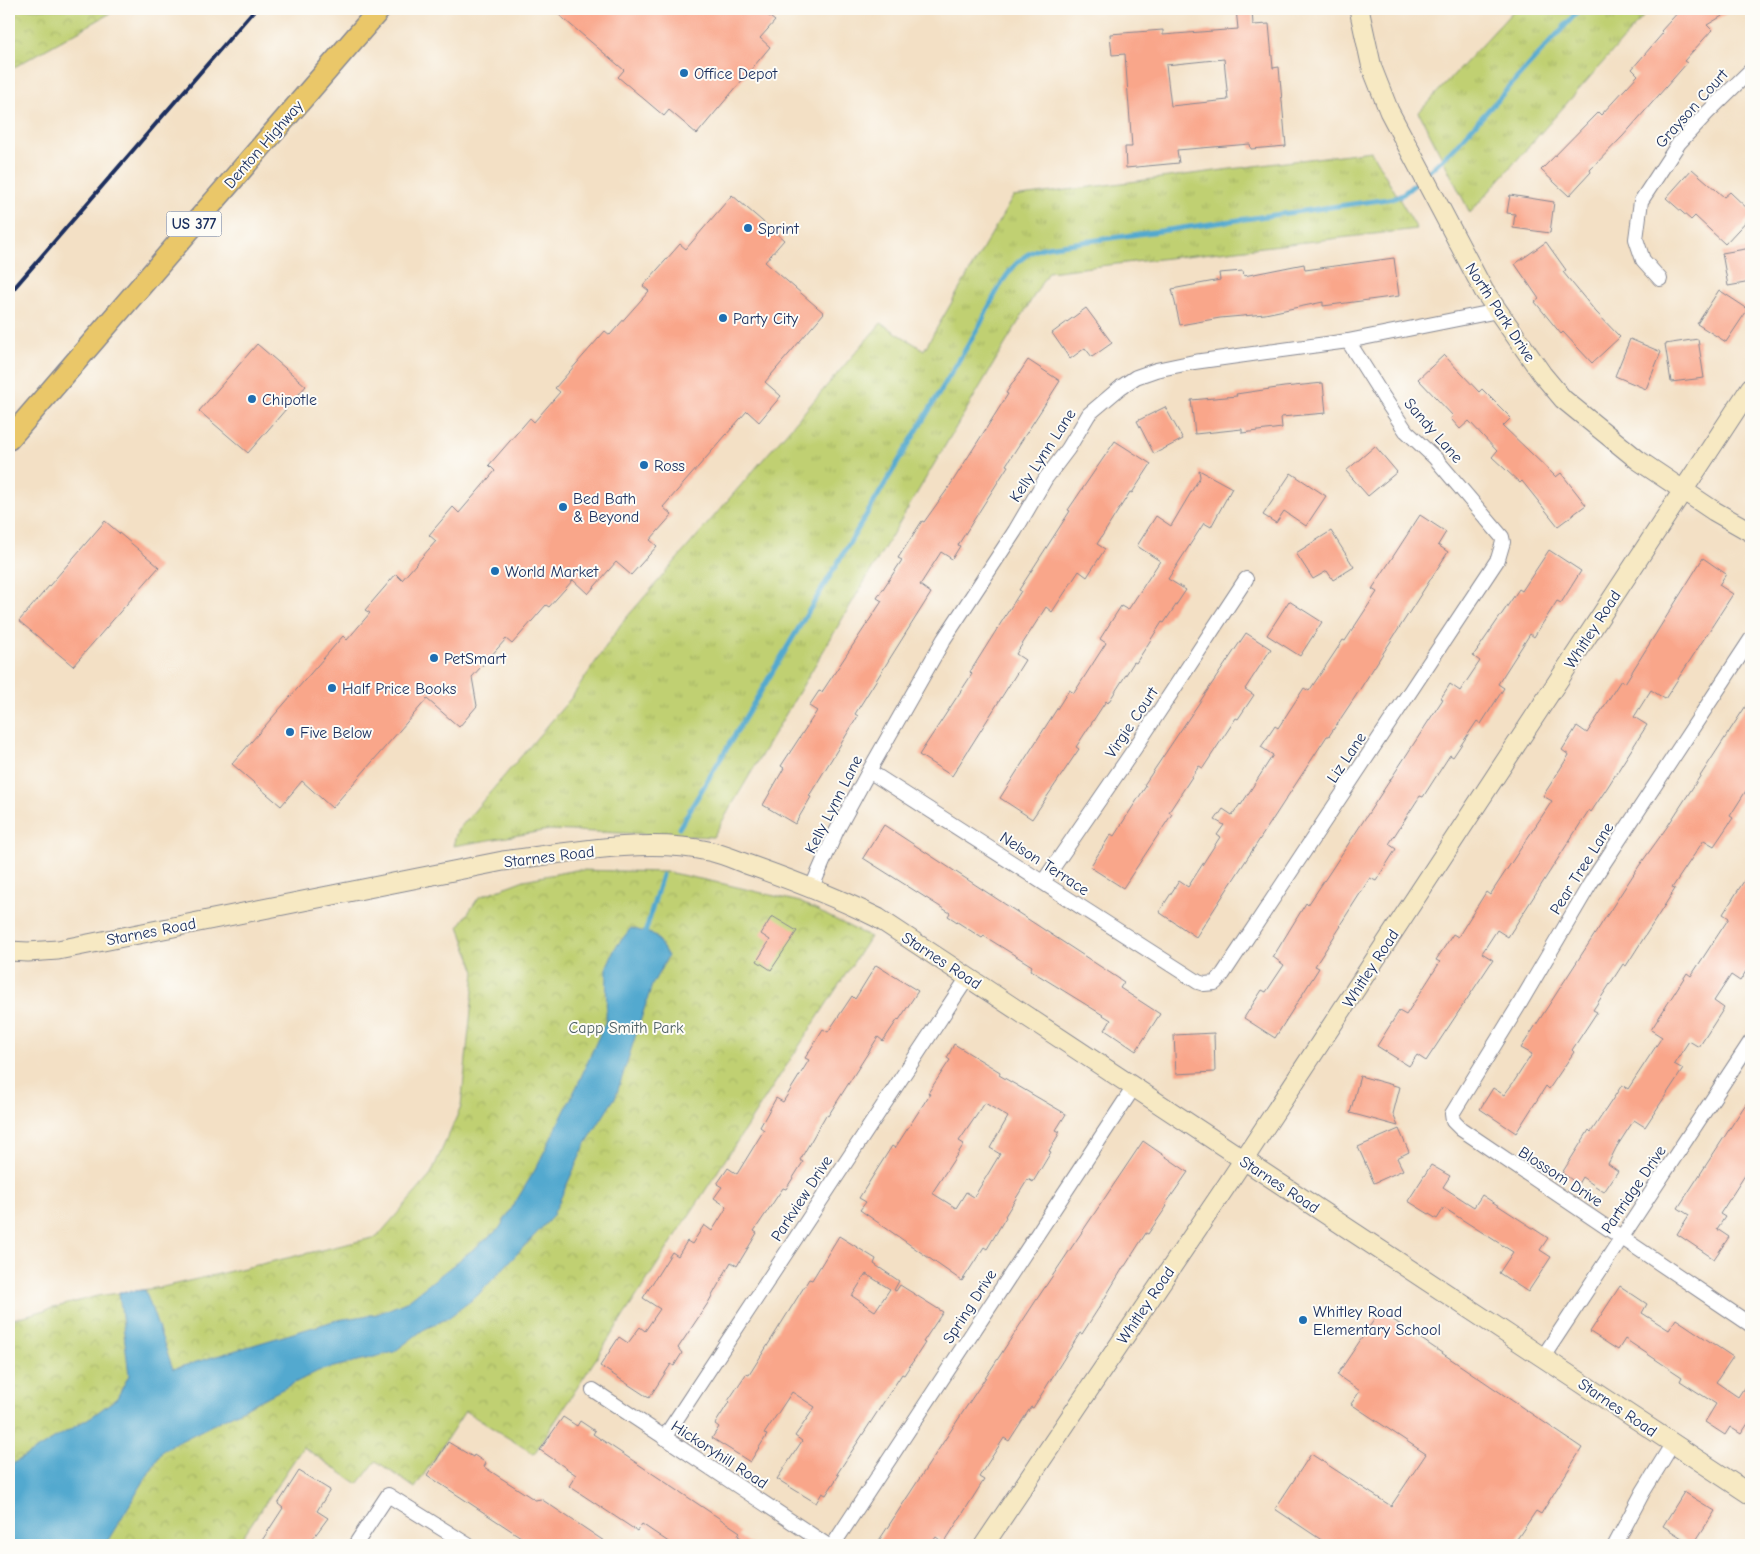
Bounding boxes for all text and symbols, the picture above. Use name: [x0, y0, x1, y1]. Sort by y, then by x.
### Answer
place label: Office Depot: [694, 65, 778, 83]
street label: Grayson Court: [1652, 65, 1732, 152]
marker: Office Depot: [678, 67, 690, 79]
street label: Denton Highway: [221, 96, 307, 192]
road number: US 377: [166, 212, 222, 236]
place label: Sprint: [758, 220, 799, 238]
marker: Sprint: [742, 222, 754, 234]
street label: North Park Drive: [1461, 260, 1539, 365]
place label: Party City: [733, 310, 799, 328]
marker: Party City: [717, 312, 729, 324]
place label: Chipotle: [262, 391, 317, 409]
marker: Chipotle: [246, 393, 258, 405]
street label: Sandy Lane: [1400, 395, 1466, 467]
street label: Kelly Lynn Lane: [1006, 406, 1080, 506]
place label: Ross: [654, 457, 685, 475]
marker: Ross: [638, 459, 650, 471]
place label: Bed Bath & Beyond: [573, 490, 639, 526]
marker: Bed Bath & Beyond: [557, 501, 569, 513]
place label: World Market: [505, 563, 599, 581]
marker: World Market: [489, 565, 501, 577]
street label: Whitley Road: [1561, 587, 1625, 672]
place label: PetSmart: [444, 650, 507, 668]
marker: PetSmart: [428, 652, 440, 664]
place label: Half Price Books: [342, 680, 457, 698]
marker: Half Price Books: [326, 682, 338, 694]
street label: Virgie Court: [1102, 684, 1162, 761]
place label: Five Below: [300, 724, 372, 742]
marker: Five Below: [284, 726, 296, 738]
street label: Liz Lane: [1323, 729, 1370, 786]
street label: Kelly Lynn Lane: [801, 752, 866, 856]
street label: Pear Tree Lane: [1546, 819, 1617, 918]
street label: Nelson Terrace: [996, 828, 1092, 899]
street label: Starnes Road: [503, 843, 595, 871]
street label: Starnes Road: [105, 914, 198, 949]
street label: Whitley Road: [1339, 926, 1403, 1011]
street label: Starnes Road: [898, 929, 985, 993]
park label: Capp Smith Park: [568, 1019, 684, 1037]
street label: Partridge Drive: [1598, 1142, 1670, 1237]
street label: Blossom Drive: [1515, 1143, 1606, 1211]
street label: Parkview Drive: [768, 1152, 836, 1245]
street label: Starnes Road: [1236, 1153, 1323, 1217]
street label: Whitley Road: [1113, 1264, 1178, 1348]
street label: Spring Drive: [939, 1266, 1000, 1347]
place label: Whitley Road Elementary School: [1313, 1303, 1441, 1339]
marker: Whitley Road Elementary School: [1297, 1314, 1309, 1326]
street label: Starnes Road: [1575, 1375, 1660, 1441]
street label: Hickoryhill Road: [668, 1417, 771, 1493]

